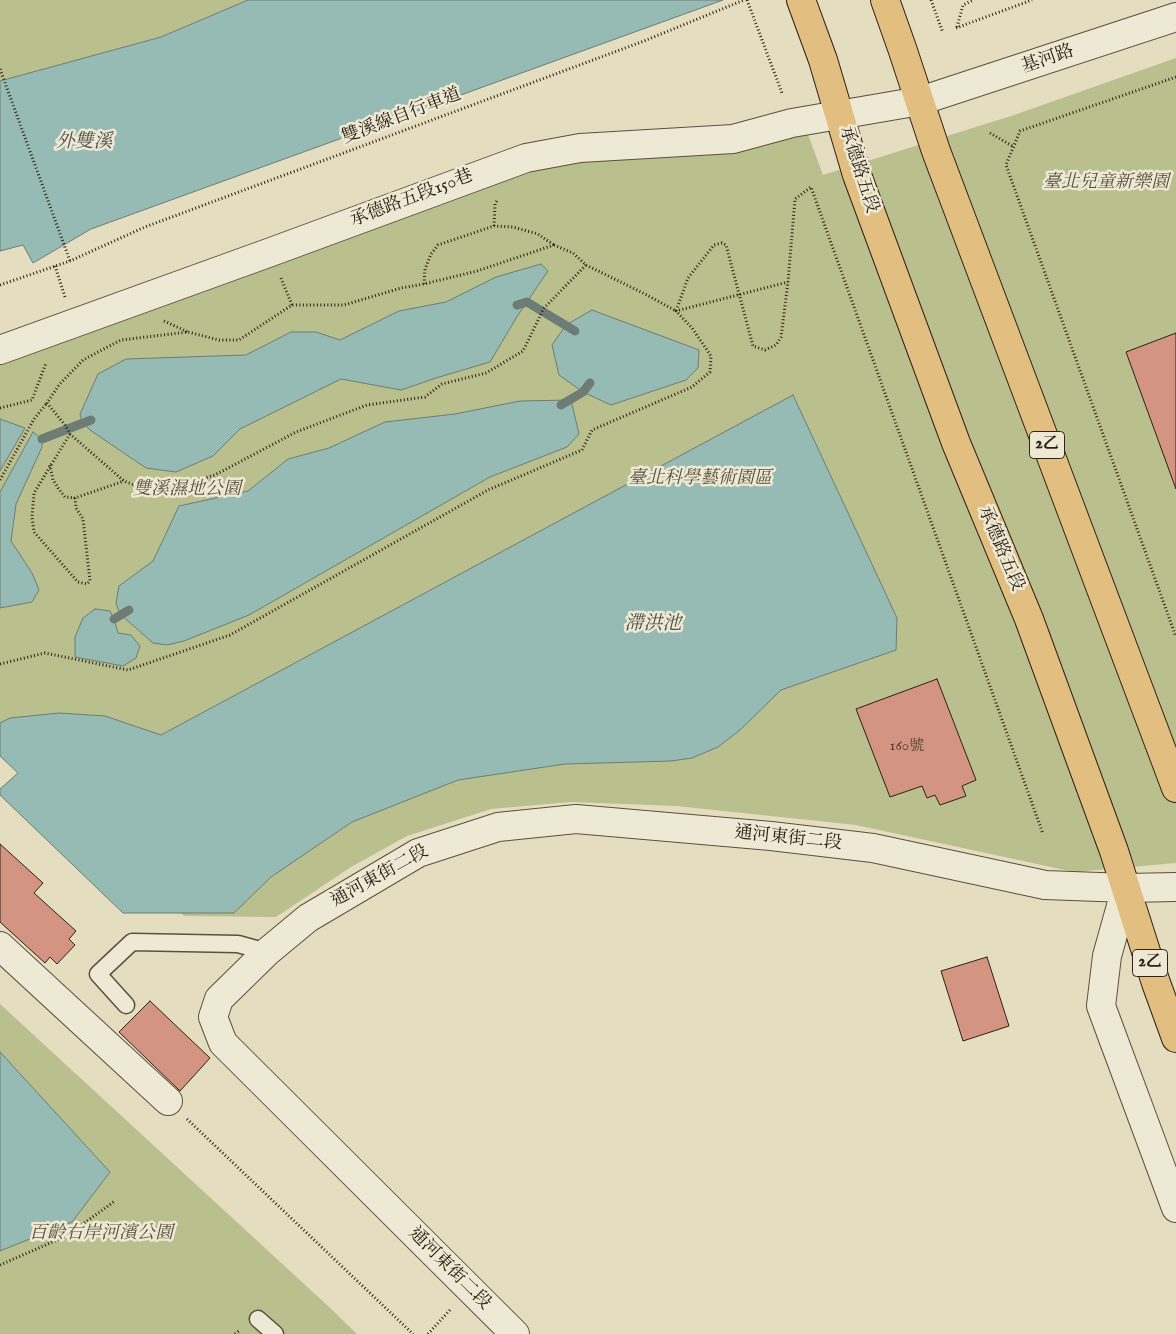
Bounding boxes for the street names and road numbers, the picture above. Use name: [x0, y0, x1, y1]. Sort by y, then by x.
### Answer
street label: 基河路: [1019, 41, 1077, 79]
street label: 雙溪線自行車道: [339, 84, 465, 150]
street label: 承德路五段: [834, 124, 882, 216]
street label: 承德路五段150巷: [347, 166, 477, 232]
road number: 2乙: [1030, 432, 1064, 458]
street label: 承德路五段: [972, 503, 1028, 595]
street label: 通河東街二段: [733, 823, 843, 855]
street label: 通河東街二段: [328, 841, 432, 913]
road number: 2乙: [1132, 950, 1168, 976]
street label: 通河東街二段: [403, 1223, 495, 1315]

